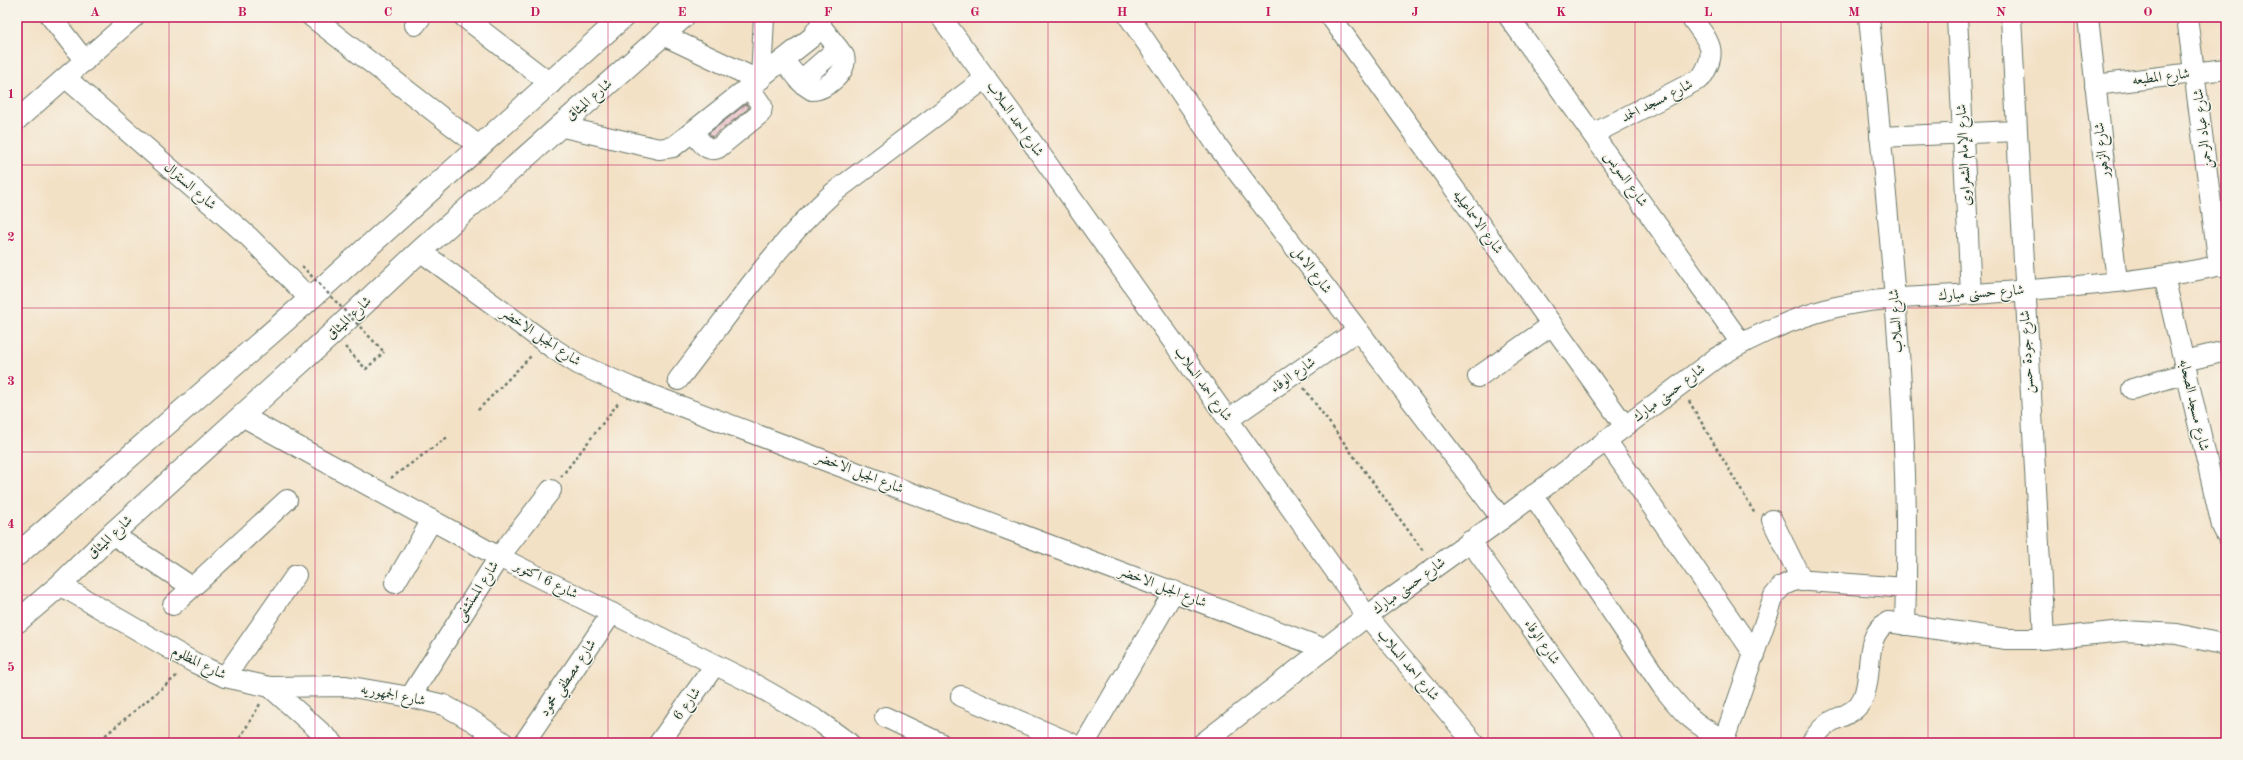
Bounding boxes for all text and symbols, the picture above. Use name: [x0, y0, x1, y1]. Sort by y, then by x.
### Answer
text: A: [90, 6, 100, 19]
text: B: [237, 6, 247, 19]
text: C: [384, 6, 392, 19]
text: D: [530, 6, 540, 19]
text: E: [678, 6, 687, 19]
text: F: [824, 6, 833, 19]
text: G: [970, 6, 980, 19]
text: H: [1117, 6, 1128, 19]
text: I: [1265, 6, 1271, 19]
text: J: [1411, 6, 1419, 19]
text: K: [1556, 6, 1566, 19]
text: L: [1704, 6, 1713, 19]
text: M: [1848, 6, 1860, 19]
text: N: [1996, 6, 2006, 19]
text: O: [2143, 6, 2153, 19]
street label: شارع المطبعه: [2131, 67, 2191, 91]
street label: شارع الميثاق: [563, 76, 617, 127]
street label: شارع مسجد الحمد: [1619, 77, 1697, 129]
street label: شارع احمد السلاب: [981, 79, 1046, 161]
text: 1: [7, 88, 15, 101]
street label: شارع عباد الرحمن: [2190, 88, 2219, 170]
street label: شارع الإمام الشعراوى: [1954, 103, 1979, 206]
street label: شارع الزهور: [2091, 121, 2116, 180]
street label: شارع السويس: [1599, 149, 1650, 212]
street label: شارع السنترال: [159, 160, 219, 215]
street label: شارع الاسماعيليه: [1447, 188, 1506, 259]
text: 2: [7, 231, 15, 244]
street label: شارع الامل: [1287, 244, 1334, 299]
street label: شارع حسنى مبارك: [1937, 282, 2025, 307]
street label: شارع السلاب: [1887, 288, 1909, 354]
street label: شارع الميثاق: [324, 294, 377, 345]
street label: شارع الجبل الاخضر: [495, 304, 583, 372]
street label: شارع جودة حسن: [2018, 310, 2040, 394]
street label: شارع احمد السلاب: [1168, 344, 1235, 426]
street label: شارع الوفاء: [1268, 355, 1320, 399]
street label: شارع مسجد الصحابه: [2173, 358, 2211, 453]
street label: شارع حسنى مبارك: [1630, 361, 1710, 428]
text: 3: [7, 375, 15, 388]
street label: شارع الجبل الاخضر: [811, 449, 906, 500]
street label: شارع الميثاق: [85, 513, 138, 564]
text: 4: [7, 518, 15, 531]
street label: شارع حسنى مبارك: [1369, 554, 1450, 620]
street label: شارع 6 اكتوبر: [509, 558, 580, 605]
street label: شارع المستشفى: [453, 559, 505, 626]
street label: شارع الجبل الاخضر: [1114, 563, 1209, 614]
street label: شارع الوفاء: [1518, 617, 1562, 669]
street label: شارع احمد السلاب: [1371, 627, 1442, 706]
street label: شارع مصطفي محمود: [537, 637, 604, 722]
street label: شارع المظلوم: [168, 644, 228, 687]
text: 5: [7, 661, 15, 674]
street label: شارع الجمهوريه: [359, 682, 427, 712]
street label: شارع 6: [671, 685, 707, 725]

